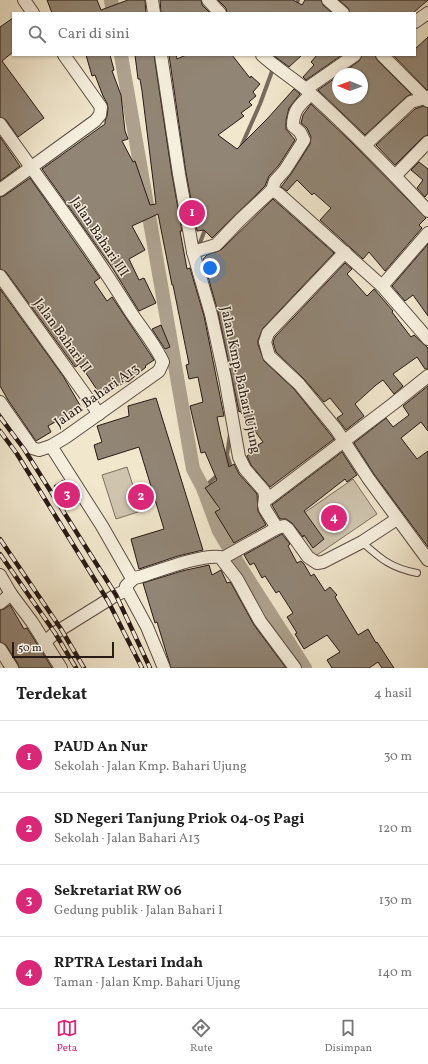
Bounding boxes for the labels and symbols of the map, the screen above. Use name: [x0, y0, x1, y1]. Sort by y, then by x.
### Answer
north arrow: [332, 68, 368, 104]
street label: Jalan Bahari III: [65, 193, 133, 281]
pin: 1: [179, 198, 205, 228]
your location: [200, 258, 220, 278]
street label: Jalan Bahari II: [29, 295, 95, 377]
street label: Jalan Kmp. Bahari Ujung: [215, 304, 265, 456]
street label: Jalan Bahari A13: [50, 359, 144, 433]
pin: 3: [54, 480, 80, 510]
pin: 2: [128, 482, 154, 512]
pin: 4: [321, 503, 347, 533]
scale bar: [12, 640, 114, 659]

